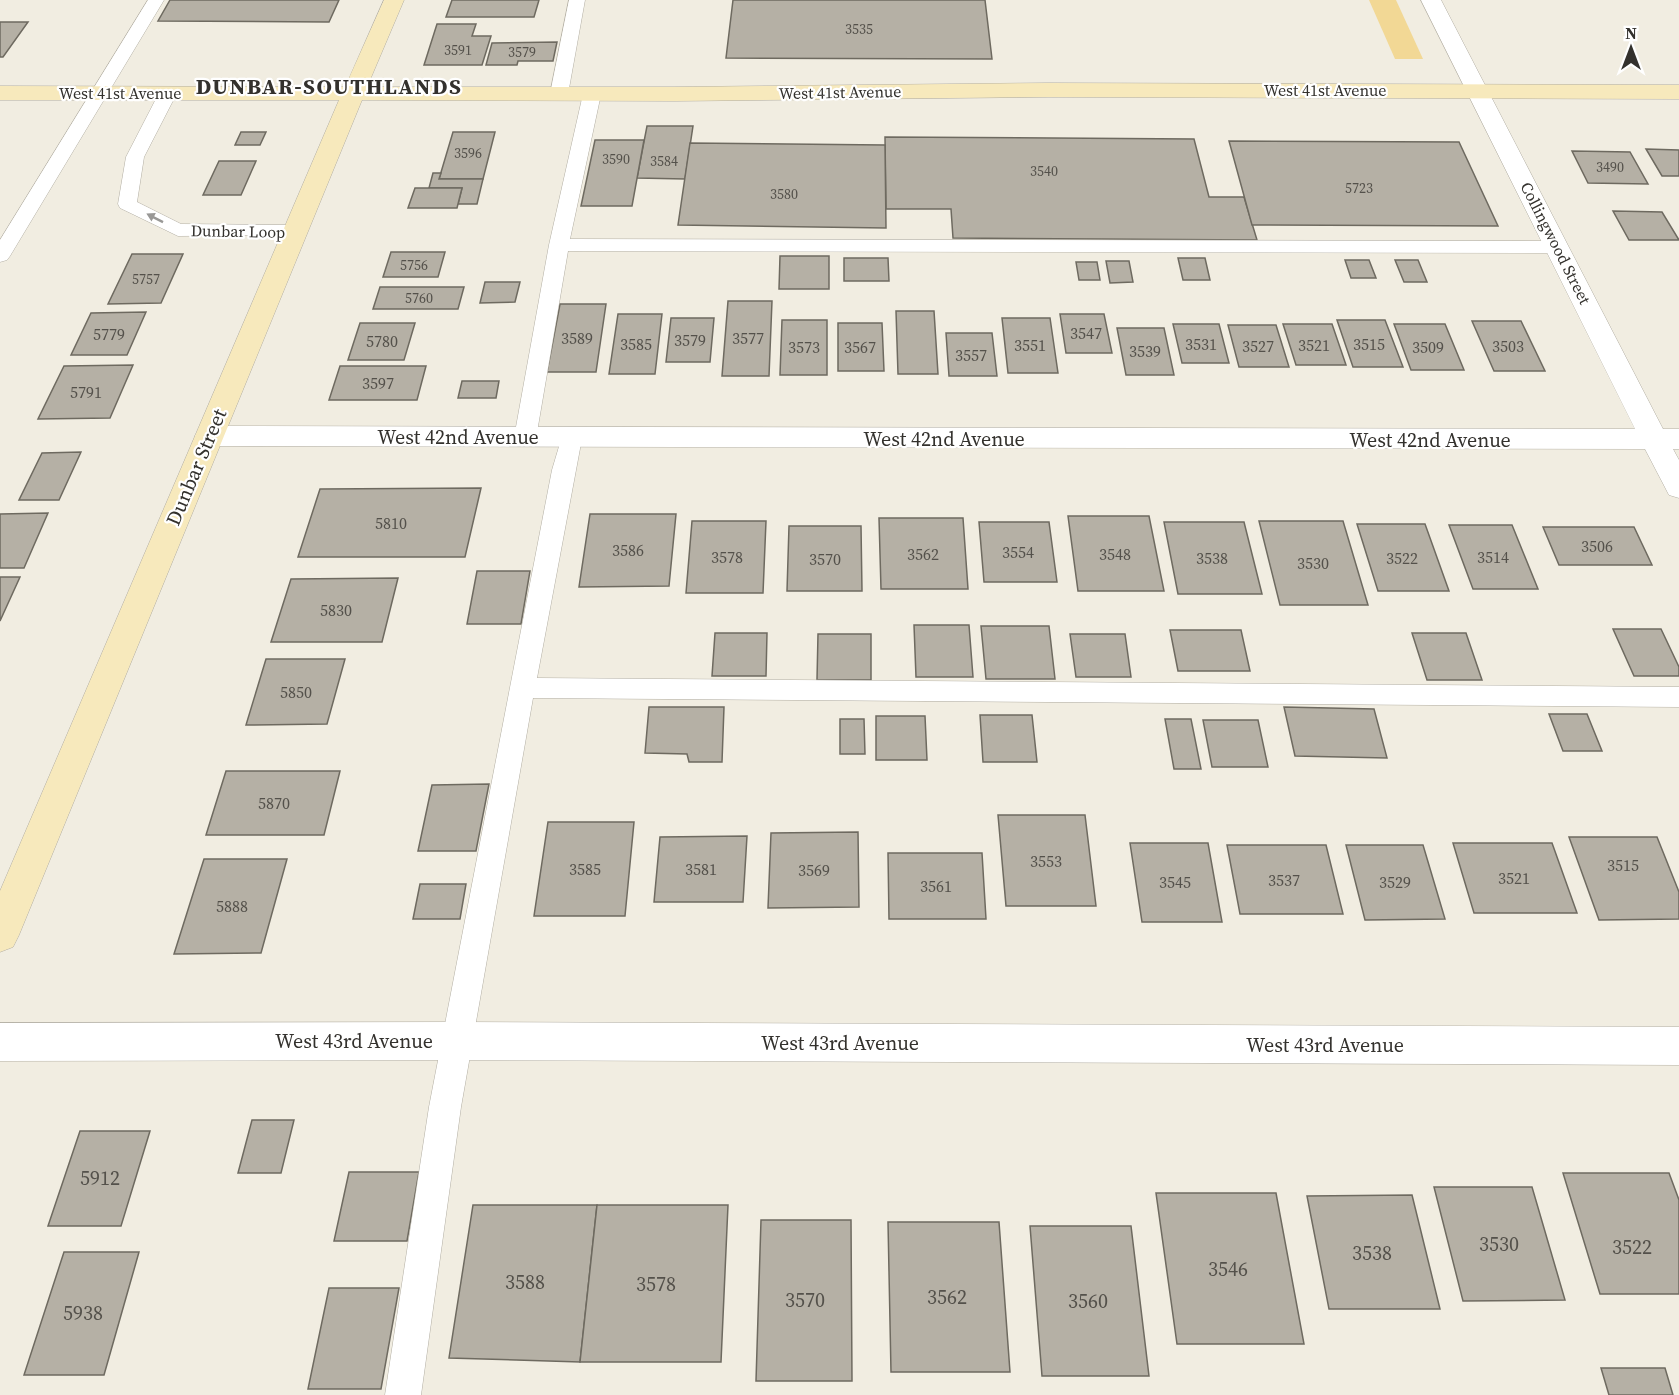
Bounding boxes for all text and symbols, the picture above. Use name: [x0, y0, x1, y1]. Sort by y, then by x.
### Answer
north arrow: [1601, 18, 1661, 78]
house number: 3535: [845, 19, 873, 39]
text: N: [1625, 22, 1637, 44]
house number: 3591: [444, 40, 472, 60]
house number: 3579: [508, 42, 536, 62]
district label: DUNBAR-SOUTHLANDS: [196, 71, 462, 101]
street label: West 41st Avenue: [1264, 79, 1386, 101]
street label: West 41st Avenue: [778, 80, 902, 104]
street label: West 41st Avenue: [59, 82, 181, 104]
house number: 3596: [454, 143, 482, 163]
house number: 3590: [602, 149, 630, 169]
house number: 3584: [650, 151, 678, 171]
house number: 3490: [1596, 157, 1624, 177]
house number: 3540: [1030, 161, 1058, 181]
house number: 5723: [1345, 178, 1373, 198]
street label: Collingwood Street: [1516, 178, 1597, 309]
house number: 3580: [770, 184, 798, 204]
one-way arrow: [146, 213, 163, 223]
street label: Dunbar Loop: [191, 219, 285, 243]
house number: 5756: [400, 255, 428, 275]
house number: 5757: [132, 269, 160, 289]
house number: 5760: [405, 288, 433, 308]
house number: 3547: [1070, 322, 1102, 344]
house number: 5779: [93, 323, 125, 345]
house number: 3589: [561, 327, 593, 349]
house number: 3577: [732, 327, 764, 349]
house number: 3579: [674, 329, 706, 351]
house number: 5780: [366, 330, 398, 352]
house number: 3585: [620, 333, 652, 355]
house number: 3531: [1185, 333, 1217, 355]
house number: 3515: [1353, 333, 1385, 355]
house number: 3551: [1014, 334, 1046, 356]
house number: 3521: [1298, 334, 1330, 356]
house number: 3527: [1242, 335, 1274, 357]
house number: 3503: [1492, 335, 1524, 357]
house number: 3573: [788, 336, 820, 358]
house number: 3567: [844, 336, 876, 358]
house number: 3509: [1412, 336, 1444, 358]
house number: 3539: [1129, 340, 1161, 362]
house number: 3557: [955, 344, 987, 366]
house number: 3597: [362, 372, 394, 394]
house number: 5791: [70, 381, 102, 403]
street label: Dunbar Street: [159, 404, 233, 530]
street label: West 42nd Avenue: [377, 423, 539, 451]
street label: West 42nd Avenue: [863, 425, 1025, 453]
street label: West 42nd Avenue: [1349, 426, 1511, 454]
house number: 5810: [375, 512, 407, 534]
house number: 3506: [1581, 535, 1613, 557]
house number: 3586: [612, 539, 644, 561]
house number: 3554: [1002, 541, 1034, 563]
house number: 3562: [907, 543, 939, 565]
house number: 3548: [1099, 543, 1131, 565]
house number: 3578: [711, 546, 743, 568]
house number: 3514: [1477, 546, 1509, 568]
house number: 3538: [1196, 547, 1228, 569]
house number: 3522: [1386, 547, 1418, 569]
house number: 3570: [809, 548, 841, 570]
house number: 3530: [1297, 552, 1329, 574]
house number: 5830: [320, 599, 352, 621]
house number: 5850: [280, 681, 312, 703]
house number: 5870: [258, 792, 290, 814]
house number: 3553: [1030, 850, 1062, 872]
house number: 3515: [1607, 854, 1639, 876]
house number: 3585: [569, 858, 601, 880]
house number: 3581: [685, 858, 717, 880]
house number: 3569: [798, 859, 830, 881]
house number: 3521: [1498, 867, 1530, 889]
house number: 3537: [1268, 869, 1300, 891]
house number: 3545: [1159, 871, 1191, 893]
house number: 3529: [1379, 871, 1411, 893]
house number: 3561: [920, 875, 952, 897]
house number: 5888: [216, 895, 248, 917]
street label: West 43rd Avenue: [275, 1027, 433, 1055]
street label: West 43rd Avenue: [761, 1029, 919, 1057]
street label: West 43rd Avenue: [1246, 1031, 1404, 1059]
house number: 5912: [80, 1164, 120, 1192]
house number: 3530: [1479, 1230, 1519, 1258]
house number: 3522: [1612, 1233, 1652, 1261]
house number: 3538: [1352, 1239, 1392, 1267]
house number: 3546: [1208, 1255, 1248, 1283]
house number: 3588: [505, 1268, 545, 1296]
house number: 3578: [636, 1270, 676, 1298]
house number: 3562: [927, 1283, 967, 1311]
house number: 3570: [785, 1286, 825, 1314]
house number: 3560: [1068, 1287, 1108, 1315]
house number: 5938: [63, 1299, 103, 1327]

